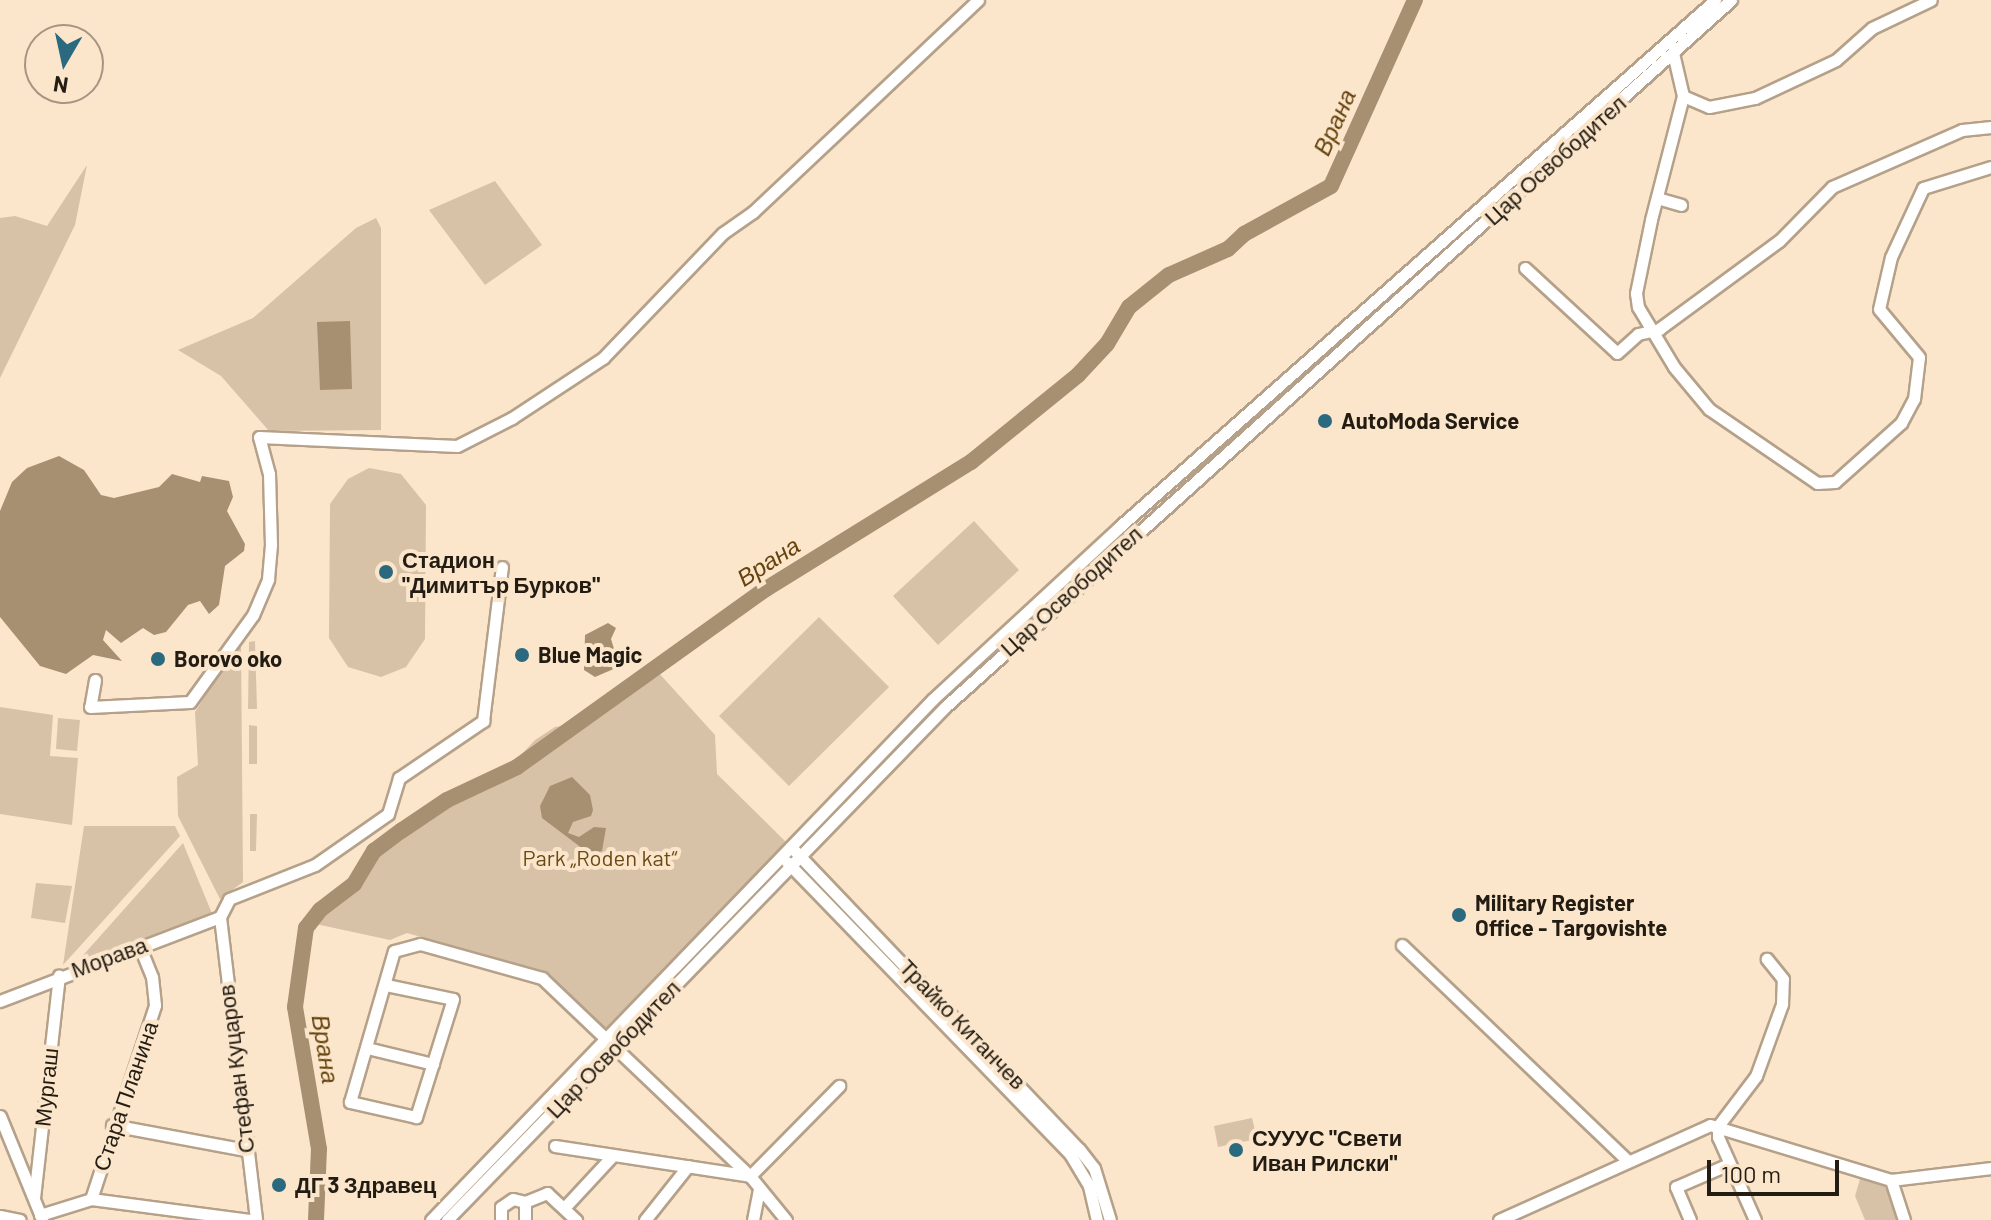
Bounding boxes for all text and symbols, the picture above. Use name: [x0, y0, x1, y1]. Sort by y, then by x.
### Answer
north arrow: [24, 24, 104, 104]
text: N: [51, 72, 70, 100]
water label: Врана: [1307, 85, 1361, 159]
street label: Цар Освободител: [1479, 90, 1631, 230]
place label: AutoModa Service: [1341, 408, 1519, 434]
marker: AutoModa Service: [1316, 412, 1334, 430]
street label: Цар Освободител: [995, 521, 1147, 661]
water label: Врана: [731, 530, 805, 592]
place label: Стадион "Димитър Бурков": [402, 546, 600, 598]
marker: Стадион "Димитър Бурков": [377, 563, 395, 581]
place label: Blue Magic: [538, 642, 642, 668]
place label: Borovo oko: [174, 646, 282, 672]
marker: Blue Magic: [513, 646, 531, 664]
marker: Borovo oko: [149, 650, 167, 668]
park label: Park „Roden kat“: [523, 845, 677, 871]
place label: Military Register Office - Targovishte: [1475, 889, 1667, 940]
marker: Military Register Office - Targovishte: [1450, 906, 1468, 924]
street label: Морава: [67, 931, 151, 983]
street label: Трайко Китанчев: [894, 954, 1032, 1094]
street label: Цар Освободител: [541, 975, 685, 1123]
street label: Стефан Куцаров: [213, 983, 259, 1155]
water label: Врана: [306, 1013, 346, 1085]
street label: Стара Планина: [87, 1018, 163, 1174]
street label: Мургаш: [29, 1046, 63, 1128]
place label: СУУУС "Свети Иван Рилски": [1252, 1124, 1402, 1176]
marker: СУУУС "Свети Иван Рилски": [1227, 1141, 1245, 1159]
scale bar: [1711, 1144, 1843, 1194]
text: 100 m: [1721, 1159, 1781, 1188]
place label: ДГ 3 Здравец: [295, 1172, 436, 1198]
marker: ДГ 3 Здравец: [270, 1176, 288, 1194]

